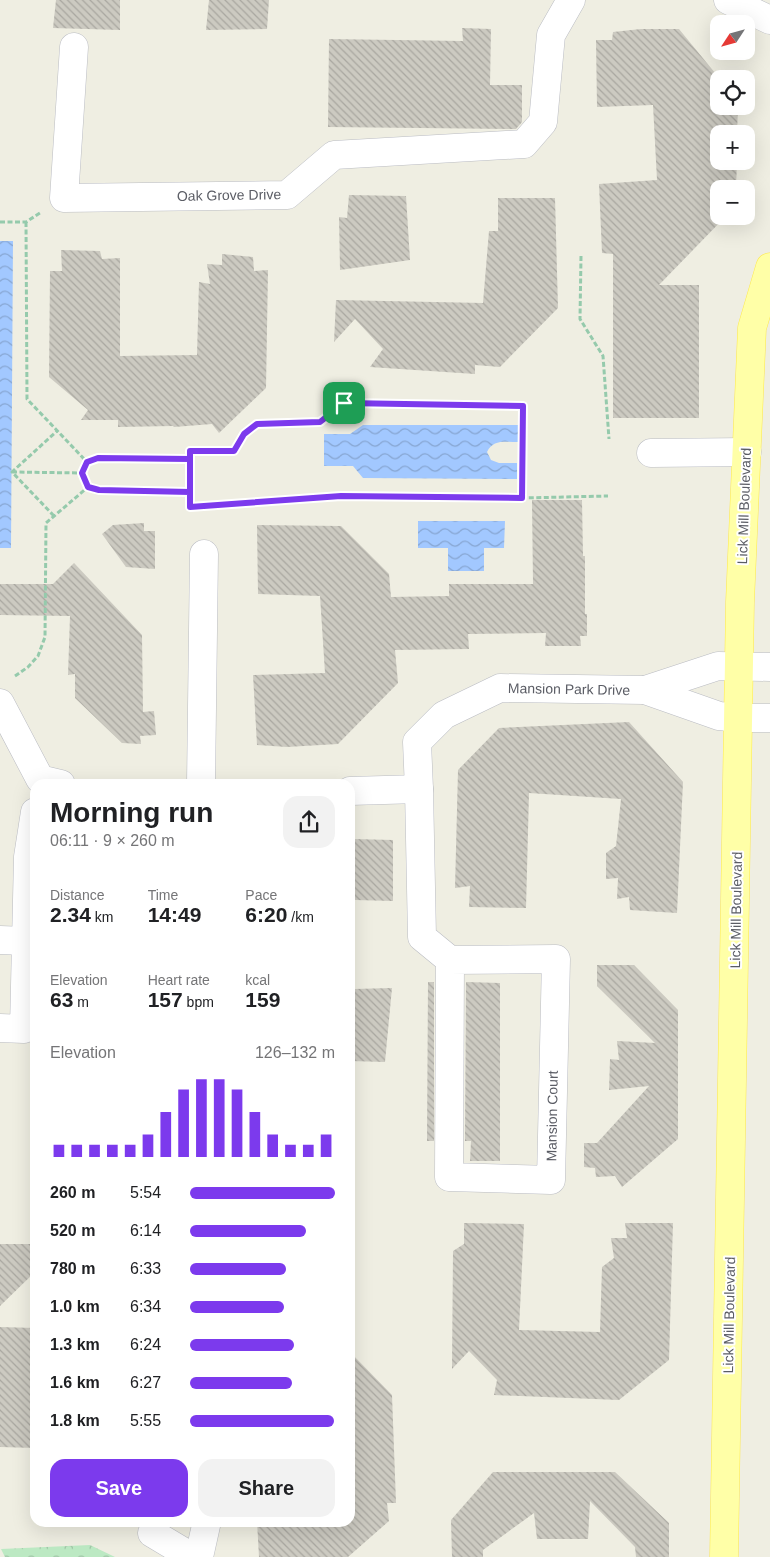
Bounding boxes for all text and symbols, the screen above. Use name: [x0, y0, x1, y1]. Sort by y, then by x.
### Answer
north arrow: [710, 15, 755, 60]
map controls: [710, 15, 755, 225]
button: locate: [710, 70, 755, 115]
button: +: [710, 125, 755, 170]
button: −: [710, 180, 755, 225]
street label: Oak Grove Drive: [177, 186, 281, 204]
pin: [323, 382, 365, 424]
icon: arrive: [330, 389, 358, 417]
street label: Lick Mill Boulevard: [734, 447, 754, 565]
street label: Mansion Park Drive: [508, 680, 630, 698]
button: share: [283, 796, 335, 848]
text: Morning run: [50, 797, 213, 828]
text: 06:11 · 9 × 260 m: [50, 832, 175, 849]
street label: Lick Mill Boulevard: [727, 852, 745, 968]
text: Distance: [50, 887, 104, 903]
text: Time: [148, 887, 178, 903]
text: Pace: [245, 887, 277, 903]
text: 2.34: [50, 903, 91, 926]
text: 14:49: [148, 903, 201, 926]
text: 6:20: [245, 903, 287, 926]
text: km: [91, 909, 113, 925]
text: /km: [287, 909, 314, 925]
text: Elevation: [50, 972, 108, 988]
text: Heart rate: [148, 972, 210, 988]
text: kcal: [245, 972, 270, 988]
text: 63: [50, 988, 73, 1011]
text: 157: [148, 988, 183, 1011]
text: 159: [245, 988, 280, 1011]
text: m: [73, 994, 89, 1010]
text: bpm: [183, 994, 214, 1010]
text: Elevation: [50, 1044, 116, 1061]
text: 126–132 m: [255, 1044, 335, 1061]
street label: Mansion Court: [543, 1070, 561, 1162]
text: 260 m: [50, 1184, 95, 1201]
text: 5:54: [130, 1184, 161, 1201]
text: 520 m: [50, 1222, 95, 1239]
text: 6:14: [130, 1222, 161, 1239]
street label: Lick Mill Boulevard: [720, 1257, 738, 1373]
text: 780 m: [50, 1260, 95, 1277]
text: 6:33: [130, 1260, 161, 1277]
text: 1.0 km: [50, 1298, 100, 1315]
text: 6:34: [130, 1298, 161, 1315]
text: 1.3 km: [50, 1336, 100, 1353]
text: 6:24: [130, 1336, 161, 1353]
text: 1.6 km: [50, 1374, 100, 1391]
text: 6:27: [130, 1374, 161, 1391]
text: 1.8 km: [50, 1412, 100, 1429]
text: 5:55: [130, 1412, 161, 1429]
button: Save: [50, 1459, 188, 1517]
button: Share: [198, 1459, 335, 1517]

